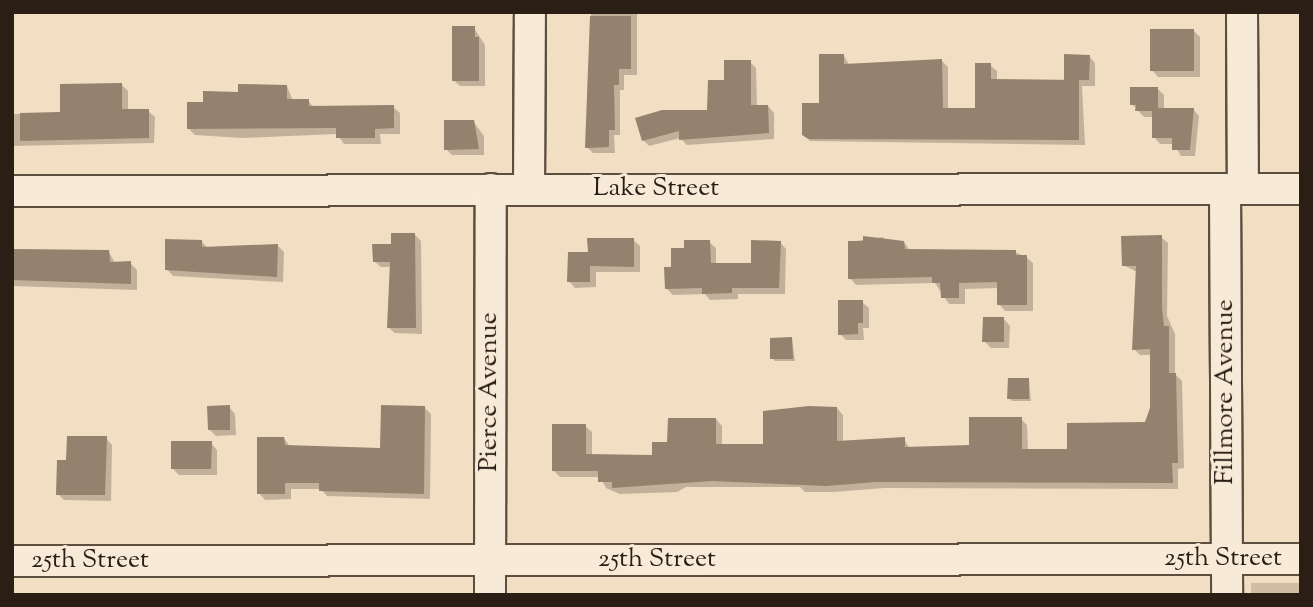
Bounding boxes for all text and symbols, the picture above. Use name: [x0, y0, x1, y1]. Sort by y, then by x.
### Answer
street label: Lake Street: [593, 173, 719, 205]
street label: Fillmore Avenue: [1210, 299, 1242, 485]
street label: Pierce Avenue: [474, 312, 506, 472]
street label: 25th Street: [1164, 543, 1282, 575]
street label: 25th Street: [598, 544, 716, 576]
street label: 25th Street: [31, 545, 149, 577]

